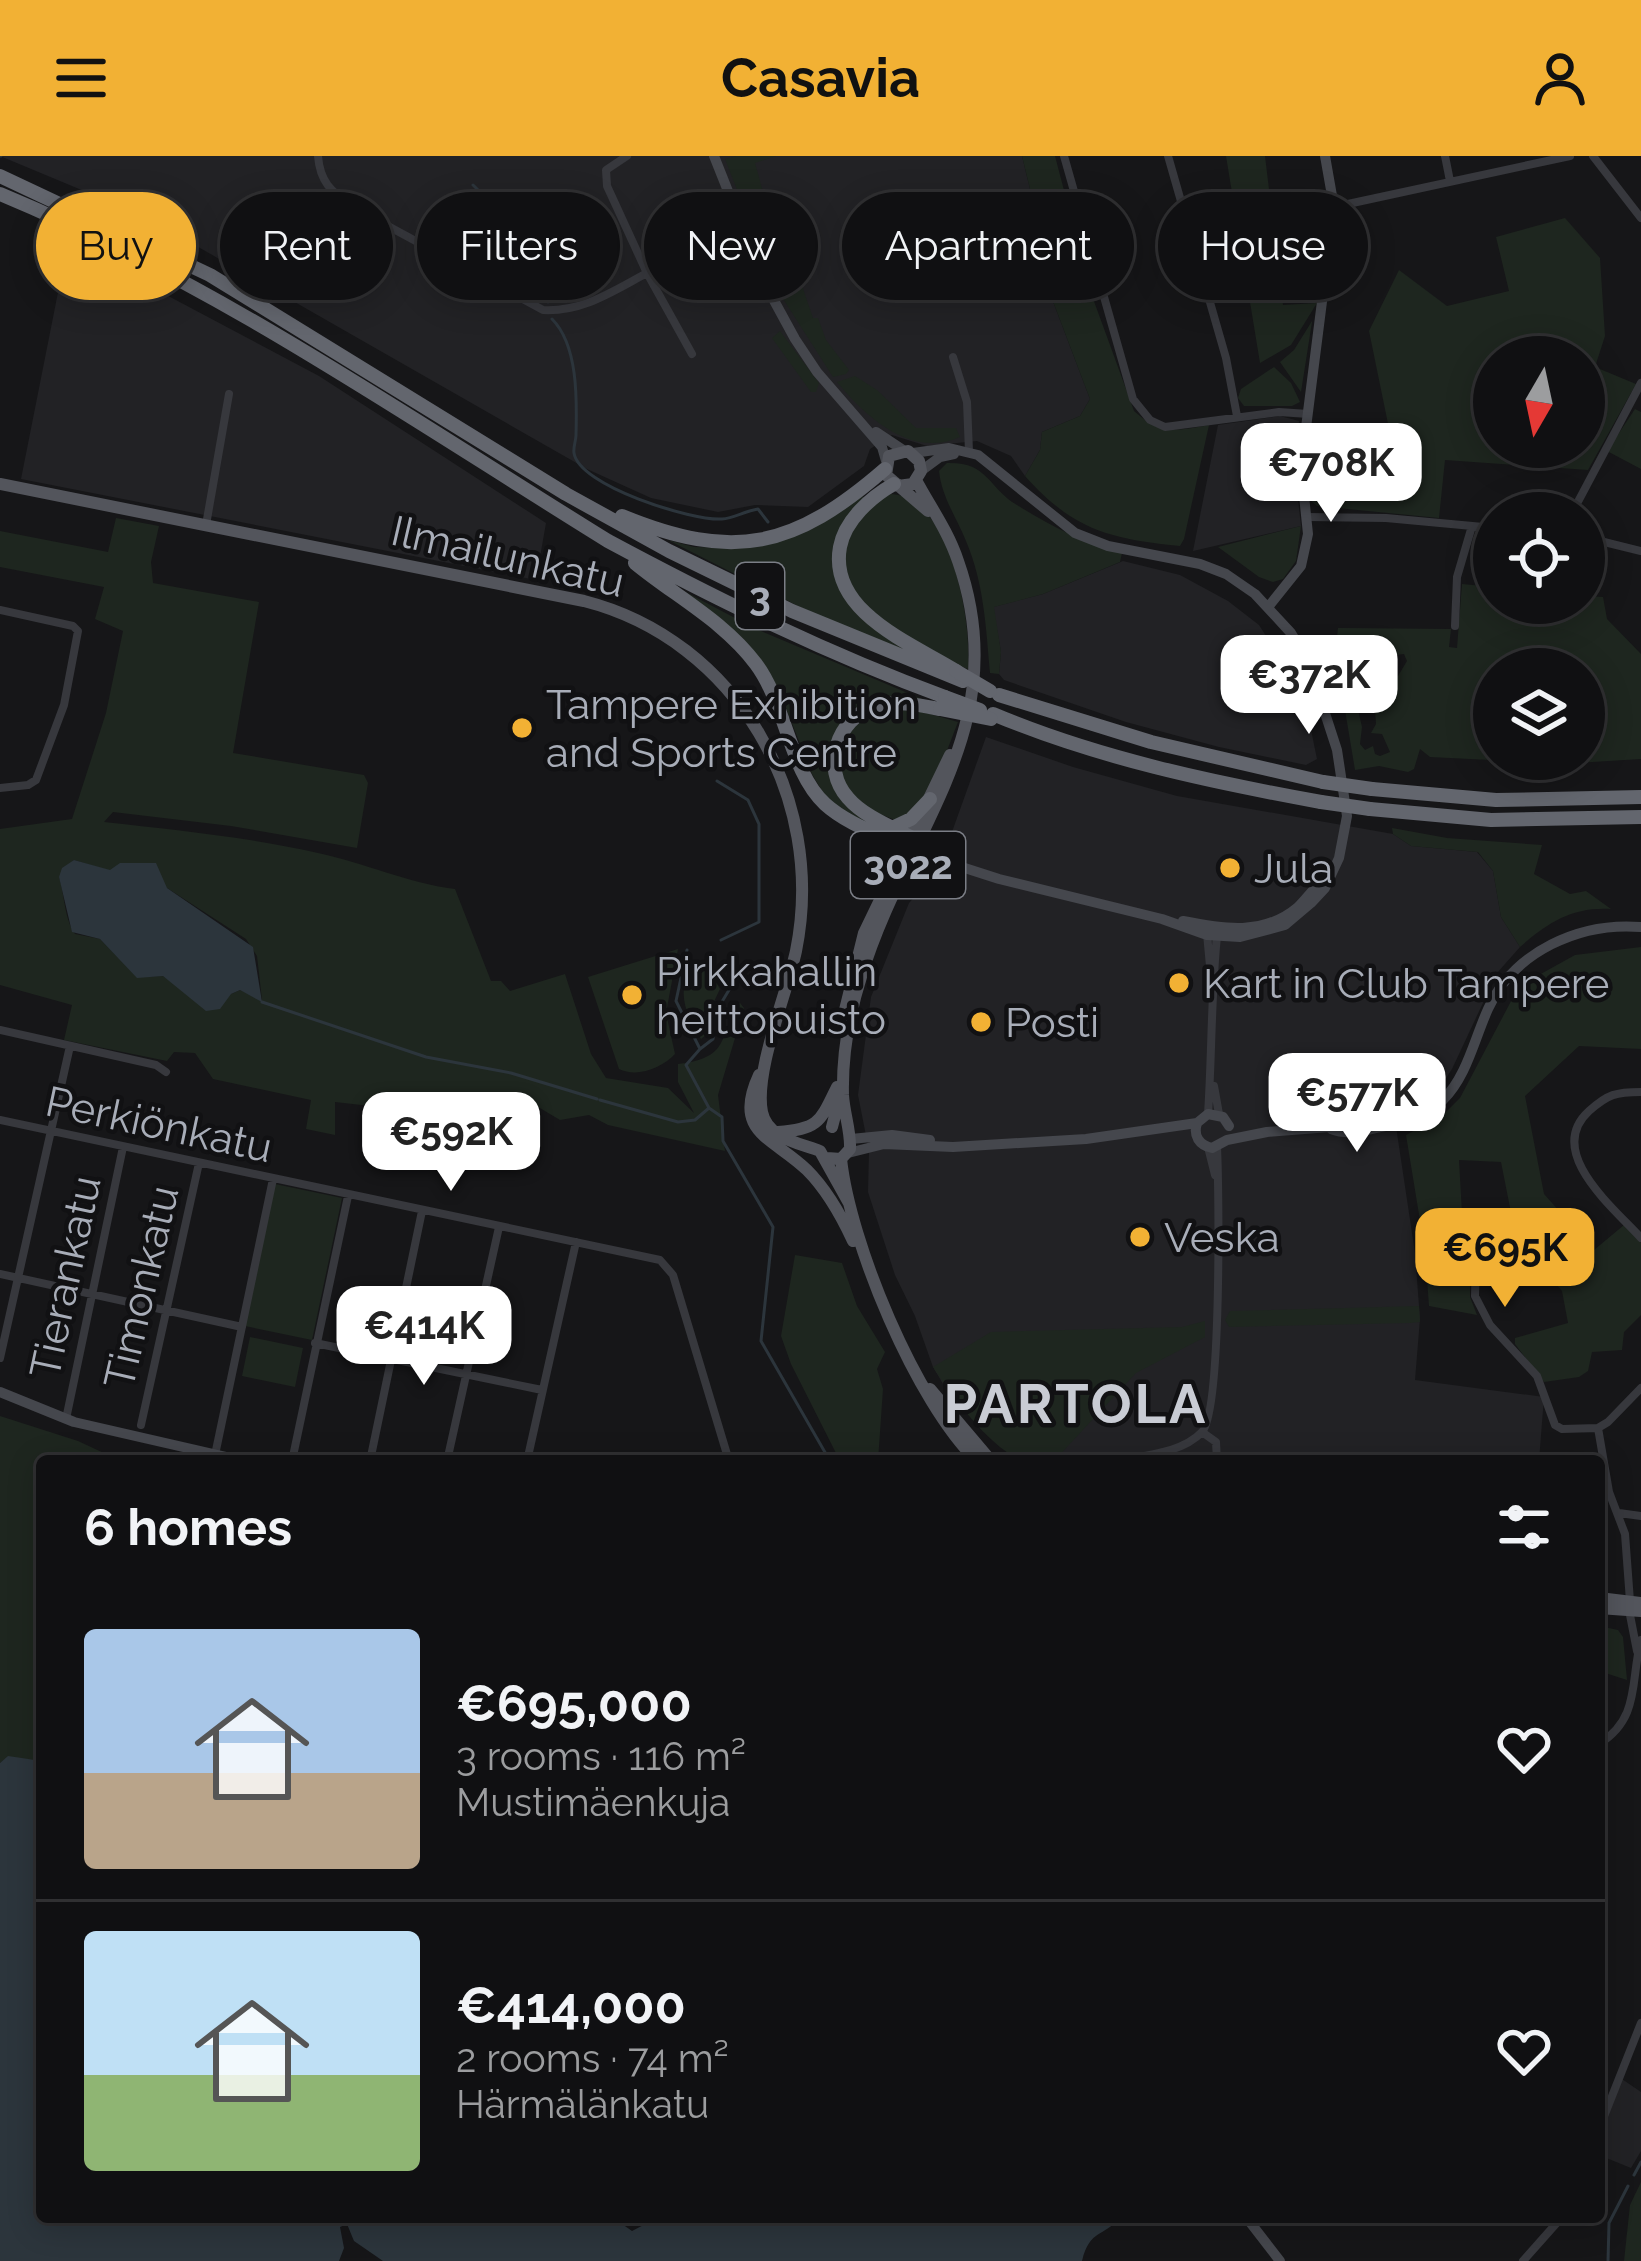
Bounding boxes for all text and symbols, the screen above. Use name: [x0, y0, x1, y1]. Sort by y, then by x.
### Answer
icon: menu: [48, 45, 114, 111]
icon: person: [1527, 45, 1593, 111]
text: Casavia: [721, 46, 920, 110]
chip: Buy: [36, 192, 196, 300]
chip: Rent: [220, 192, 393, 300]
chip: Filters: [417, 192, 620, 300]
chip: New: [644, 192, 818, 300]
chip: Apartment: [842, 192, 1134, 300]
chip: House: [1158, 192, 1368, 300]
north arrow: [1473, 336, 1605, 468]
map controls: [1473, 336, 1605, 780]
pin: €708K: [1247, 423, 1415, 525]
text: €708K: [1268, 439, 1394, 485]
button: locate: [1473, 492, 1605, 624]
street label: Ilmailunkatu: [387, 506, 629, 607]
road number: 3: [736, 563, 784, 629]
pin: €372K: [1225, 635, 1393, 737]
button: layers: [1473, 648, 1605, 780]
text: €372K: [1248, 651, 1370, 697]
place label: Tampere Exhibition and Sports Centre: [546, 680, 917, 777]
marker: Tampere Exhibition and Sports Centre: [509, 715, 535, 741]
road number: 3022: [851, 832, 965, 898]
place label: Jula: [1254, 844, 1333, 893]
marker: Jula: [1217, 855, 1243, 881]
place label: Pirkkahallin heittopuisto: [656, 947, 886, 1044]
place label: Kart in Club Tampere: [1203, 959, 1609, 1008]
marker: Kart in Club Tampere: [1166, 970, 1192, 996]
marker: Pirkkahallin heittopuisto: [619, 982, 645, 1008]
place label: Posti: [1005, 998, 1099, 1047]
marker: Posti: [968, 1009, 994, 1035]
pin: €577K: [1273, 1053, 1441, 1155]
text: €577K: [1296, 1069, 1418, 1115]
street label: Perkiönkatu: [41, 1077, 276, 1172]
pin: €592K: [367, 1092, 535, 1194]
text: €592K: [389, 1108, 513, 1154]
street label: Tierankatu: [20, 1172, 111, 1383]
street label: Timonkatu: [94, 1181, 189, 1393]
pin: €695K: [1421, 1208, 1589, 1310]
place label: Veska: [1164, 1213, 1280, 1262]
marker: Veska: [1127, 1224, 1153, 1250]
text: €695K: [1442, 1224, 1568, 1270]
pin: €414K: [340, 1286, 508, 1388]
text: €414K: [363, 1302, 485, 1348]
district label: PARTOLA: [944, 1372, 1208, 1436]
icon: filters: [1491, 1494, 1557, 1560]
text: 6 homes: [84, 1497, 292, 1557]
text: €695,000: [456, 1673, 692, 1733]
icon: home: [180, 1677, 324, 1821]
icon: heart: [1491, 1716, 1557, 1782]
text: 3 rooms · 116 m²: [456, 1733, 746, 1779]
text: Mustimäenkuja: [456, 1779, 730, 1825]
text: €414,000: [456, 1975, 686, 2035]
icon: home: [180, 1979, 324, 2123]
icon: heart: [1491, 2018, 1557, 2084]
text: 2 rooms · 74 m²: [456, 2035, 729, 2081]
text: Härmälänkatu: [456, 2081, 709, 2127]

